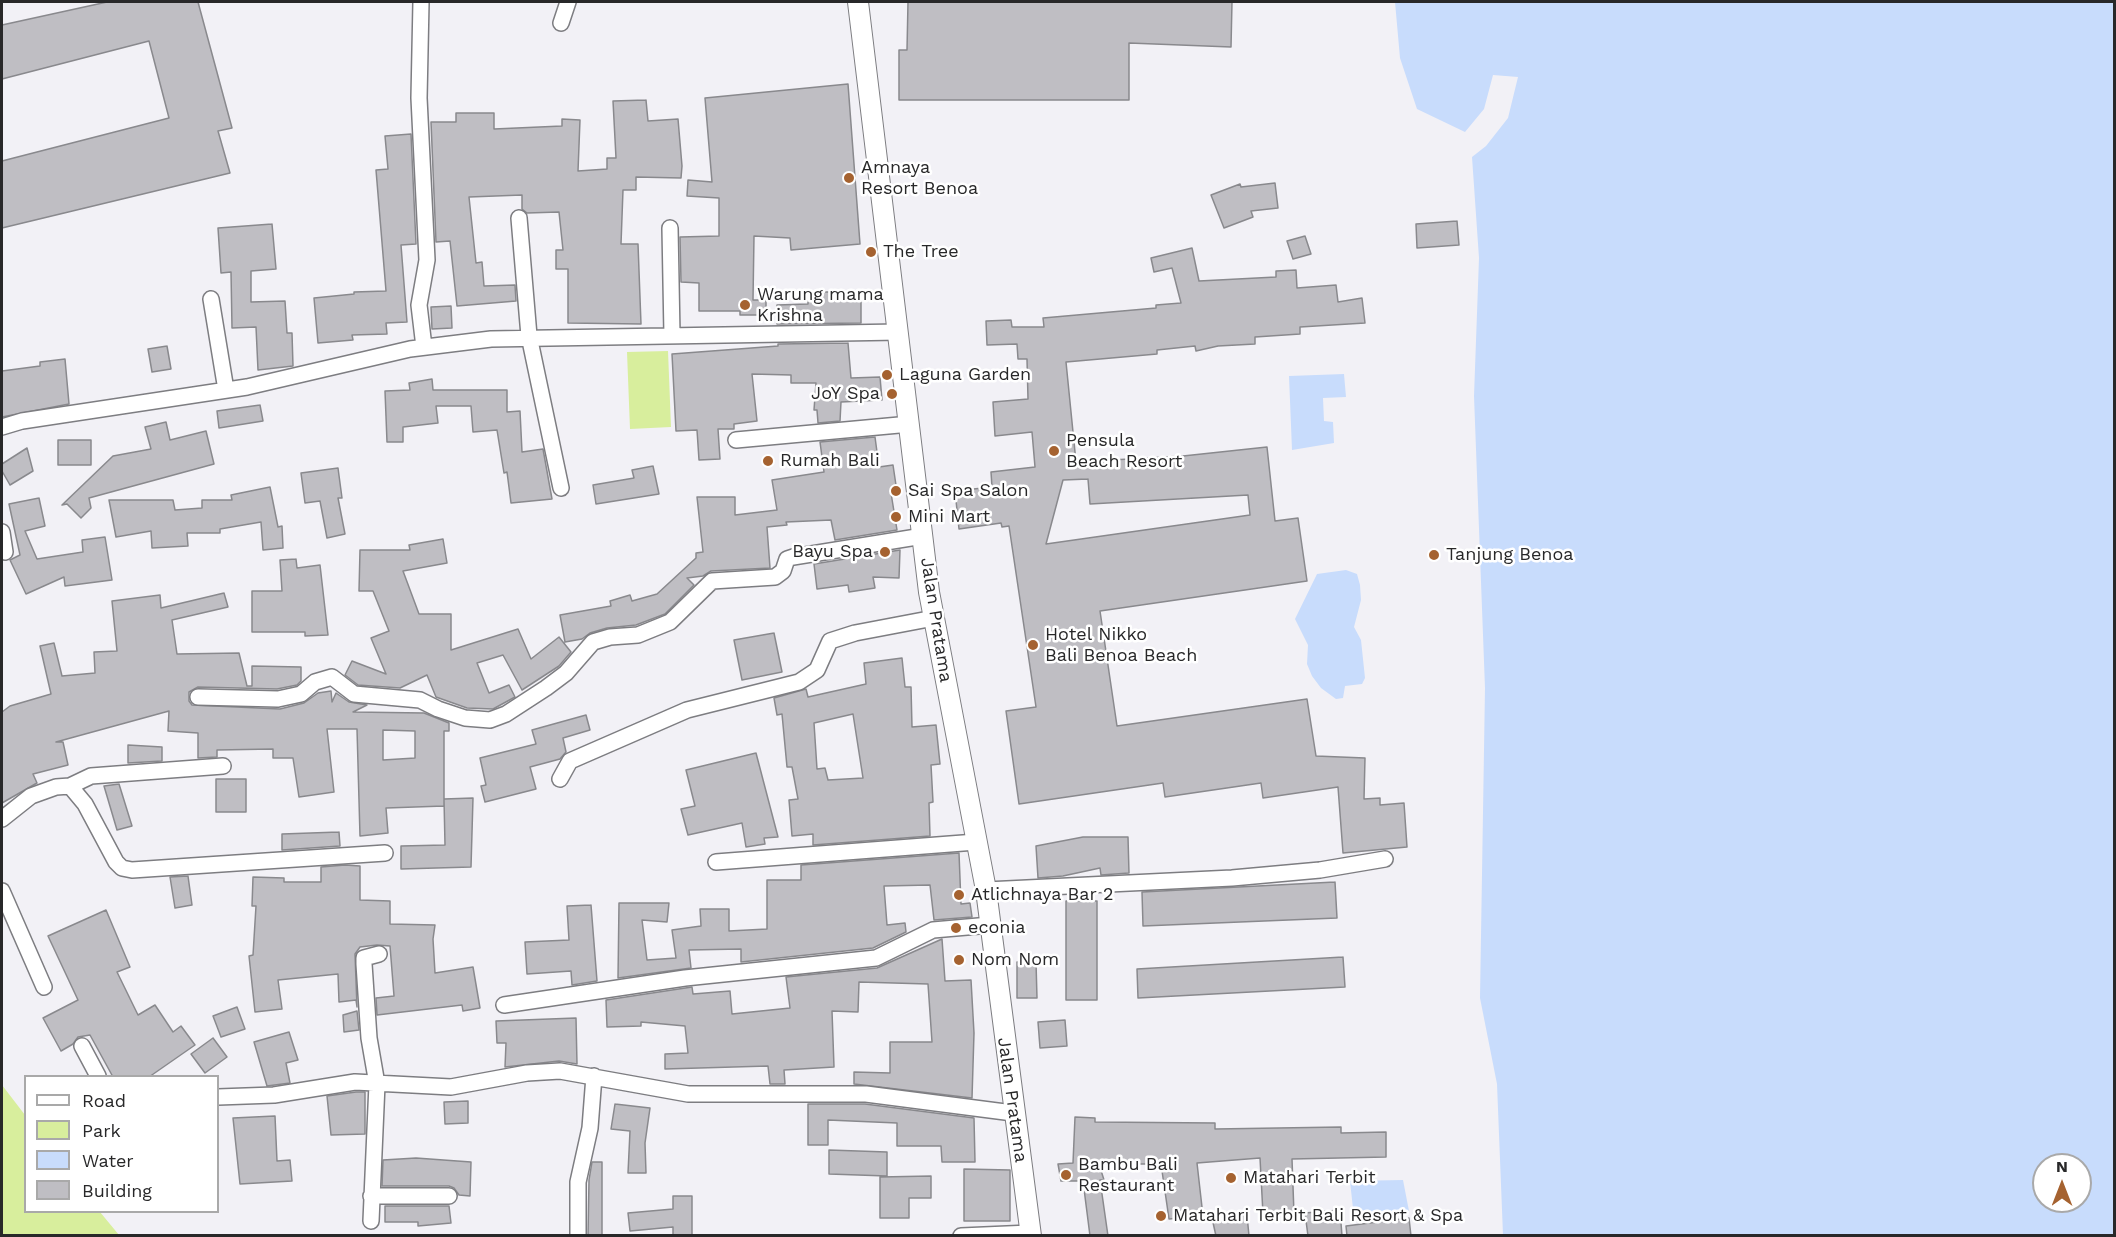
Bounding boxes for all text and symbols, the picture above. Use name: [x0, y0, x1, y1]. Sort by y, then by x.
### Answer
place label: Amnaya Resort Benoa: [861, 157, 978, 200]
marker: Amnaya Resort Benoa: [842, 171, 856, 185]
place label: The Tree: [883, 241, 959, 263]
marker: The Tree: [864, 245, 878, 259]
place label: Warung mama Krishna: [757, 284, 884, 326]
marker: Warung mama Krishna: [738, 298, 752, 312]
place label: Laguna Garden: [899, 364, 1031, 386]
marker: Laguna Garden: [880, 368, 894, 382]
place label: JoY Spa: [811, 383, 880, 405]
marker: JoY Spa: [885, 387, 899, 401]
place label: Pensula Beach Resort: [1066, 430, 1182, 472]
marker: Pensula Beach Resort: [1047, 444, 1061, 458]
place label: Rumah Bali: [780, 450, 880, 472]
marker: Rumah Bali: [761, 454, 775, 468]
place label: Sai Spa Salon: [908, 480, 1029, 502]
marker: Sai Spa Salon: [889, 484, 903, 498]
place label: Mini Mart: [908, 506, 990, 528]
marker: Mini Mart: [889, 510, 903, 524]
place label: Bayu Spa: [792, 541, 873, 563]
place label: Tanjung Benoa: [1446, 544, 1573, 566]
marker: Bayu Spa: [878, 545, 892, 559]
marker: Tanjung Benoa: [1427, 548, 1441, 562]
street label: Jalan Pratama: [915, 556, 957, 684]
place label: Hotel Nikko Bali Benoa Beach: [1045, 624, 1197, 666]
marker: Hotel Nikko Bali Benoa Beach: [1026, 638, 1040, 652]
place label: Atlichnaya Bar 2: [971, 884, 1113, 906]
marker: Atlichnaya Bar 2: [952, 888, 966, 902]
place label: econia: [968, 917, 1025, 939]
marker: econia: [949, 921, 963, 935]
place label: Nom Nom: [971, 949, 1059, 971]
marker: Nom Nom: [952, 953, 966, 967]
street label: Jalan Pratama: [993, 1036, 1031, 1164]
legend: [24, 1075, 219, 1213]
text: Road: [82, 1090, 126, 1111]
text: Park: [82, 1120, 121, 1141]
text: Water: [82, 1150, 134, 1171]
north arrow: [2032, 1153, 2092, 1213]
place label: Bambu Bali Restaurant: [1078, 1154, 1178, 1196]
text: N: [2056, 1157, 2068, 1176]
place label: Matahari Terbit: [1243, 1167, 1376, 1189]
marker: Bambu Bali Restaurant: [1059, 1168, 1073, 1182]
marker: Matahari Terbit: [1224, 1171, 1238, 1185]
text: Building: [82, 1180, 152, 1201]
place label: Matahari Terbit Bali Resort & Spa: [1173, 1205, 1463, 1227]
marker: Matahari Terbit Bali Resort & Spa: [1154, 1209, 1168, 1223]

